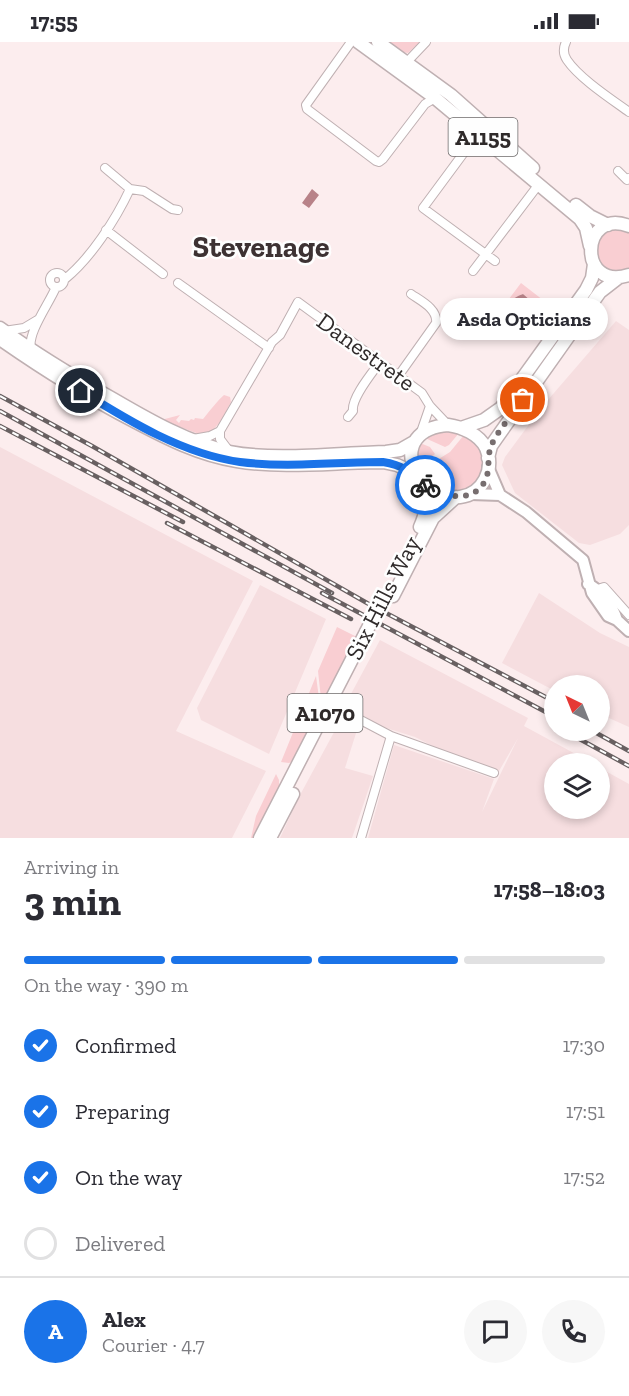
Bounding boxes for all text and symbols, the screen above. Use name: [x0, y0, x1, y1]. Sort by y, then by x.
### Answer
text: 17:55: [30, 8, 78, 35]
road number: A1155: [448, 118, 518, 156]
district label: Stevenage: [192, 229, 330, 265]
callout: Asda Opticians: [439, 298, 607, 340]
street label: Danestrete: [311, 306, 421, 397]
text: Asda Opticians: [457, 307, 591, 331]
pin: [55, 365, 106, 416]
icon: home: [64, 374, 97, 407]
pin: [497, 374, 548, 425]
icon: bag: [506, 383, 539, 416]
courier: [395, 455, 455, 515]
icon: bike: [409, 469, 442, 502]
street label: Six Hills Way: [339, 530, 426, 664]
north arrow: [544, 675, 610, 741]
map controls: [544, 675, 610, 819]
road number: A1070: [288, 694, 362, 732]
button: layers: [544, 753, 610, 819]
text: Arriving in: [24, 855, 119, 879]
text: 17:58–18:03: [494, 876, 605, 903]
text: 3 min: [24, 878, 121, 925]
text: On the way · 390 m: [24, 973, 188, 997]
icon: check: [24, 1029, 57, 1062]
text: Confirmed: [75, 1032, 176, 1059]
text: 17:30: [562, 1033, 605, 1057]
icon: check: [24, 1095, 57, 1128]
text: Preparing: [75, 1098, 170, 1125]
text: 17:51: [566, 1099, 605, 1123]
icon: check: [24, 1161, 57, 1194]
text: On the way: [75, 1164, 182, 1191]
text: 17:52: [563, 1165, 605, 1189]
text: Delivered: [75, 1230, 165, 1257]
button: chat: [464, 1300, 527, 1363]
button: phone: [542, 1300, 605, 1363]
text: Alex: [102, 1306, 146, 1333]
text: A: [48, 1318, 63, 1345]
text: Courier · 4.7: [102, 1333, 205, 1357]

